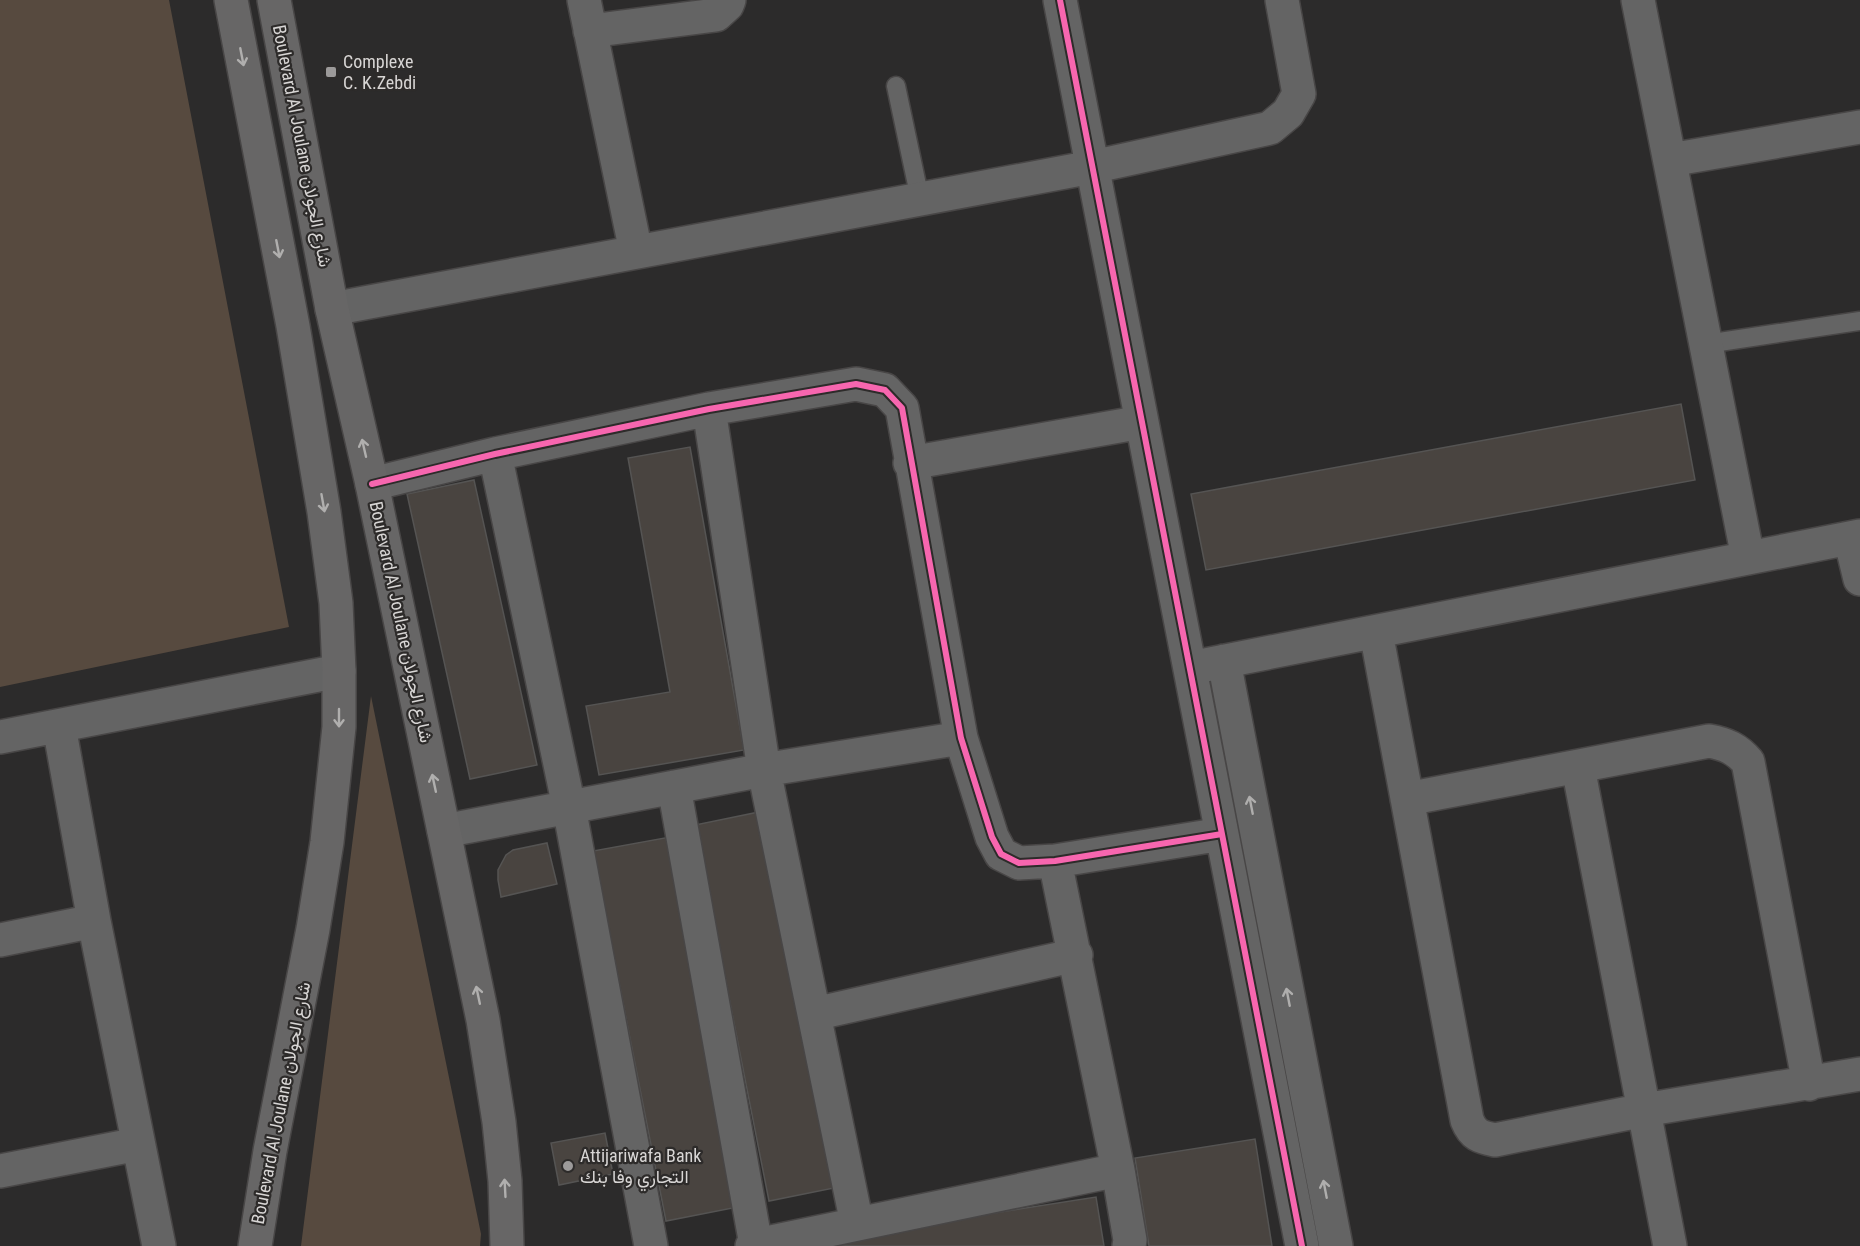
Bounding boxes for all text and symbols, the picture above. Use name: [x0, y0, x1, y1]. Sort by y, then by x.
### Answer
street label: Boulevard Al Joulane شارع الجولان: [267, 23, 336, 269]
one-way arrow: [237, 47, 248, 67]
place label: Complexe C. K.Zebdi: [343, 51, 416, 93]
marker: Complexe C. K.Zebdi: [324, 65, 338, 79]
one-way arrow: [273, 239, 284, 258]
one-way arrow: [358, 439, 370, 458]
one-way arrow: [318, 493, 329, 513]
street label: Boulevard Al Joulane شارع الجولان: [364, 499, 437, 745]
one-way arrow: [333, 708, 345, 728]
one-way arrow: [428, 774, 439, 793]
one-way arrow: [1245, 796, 1256, 816]
street label: Boulevard Al Joulane شارع الجولان: [247, 980, 316, 1226]
one-way arrow: [472, 985, 483, 1005]
one-way arrow: [1282, 988, 1293, 1007]
place label: Attijariwafa Bank التجاري وفا بنك: [580, 1145, 701, 1192]
marker: Attijariwafa Bank التجاري وفا بنك: [561, 1159, 575, 1173]
one-way arrow: [500, 1178, 511, 1198]
one-way arrow: [1319, 1179, 1330, 1199]

